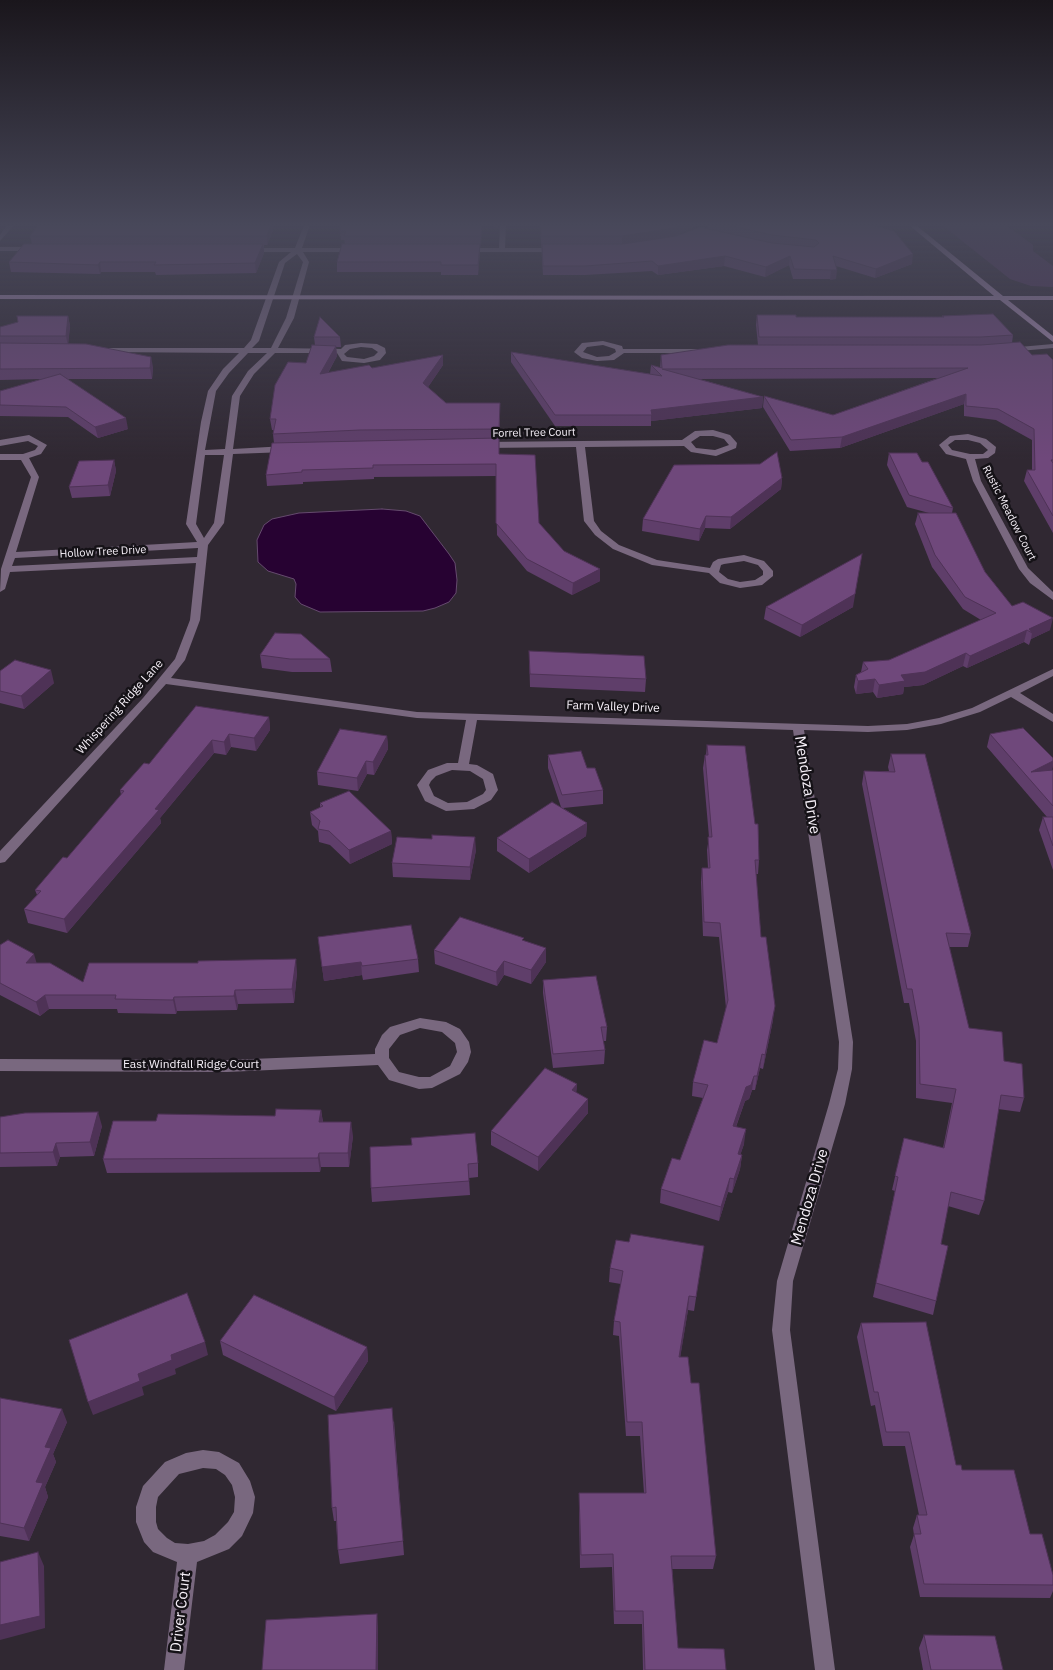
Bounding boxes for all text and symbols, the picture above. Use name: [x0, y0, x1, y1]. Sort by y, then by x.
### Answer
street label: Forrel Tree Court: [492, 426, 576, 440]
street label: Rustic Meadow Court: [979, 463, 1039, 563]
street label: Hollow Tree Drive: [59, 543, 147, 561]
street label: Whispering Ridge Lane: [74, 657, 166, 757]
street label: Farm Valley Drive: [566, 698, 660, 716]
street label: Mendoza Drive: [790, 735, 824, 835]
street label: East Windfall Ridge Court: [123, 1058, 259, 1072]
street label: Mendoza Drive: [788, 1147, 832, 1247]
street label: Driver Court: [167, 1571, 195, 1653]

